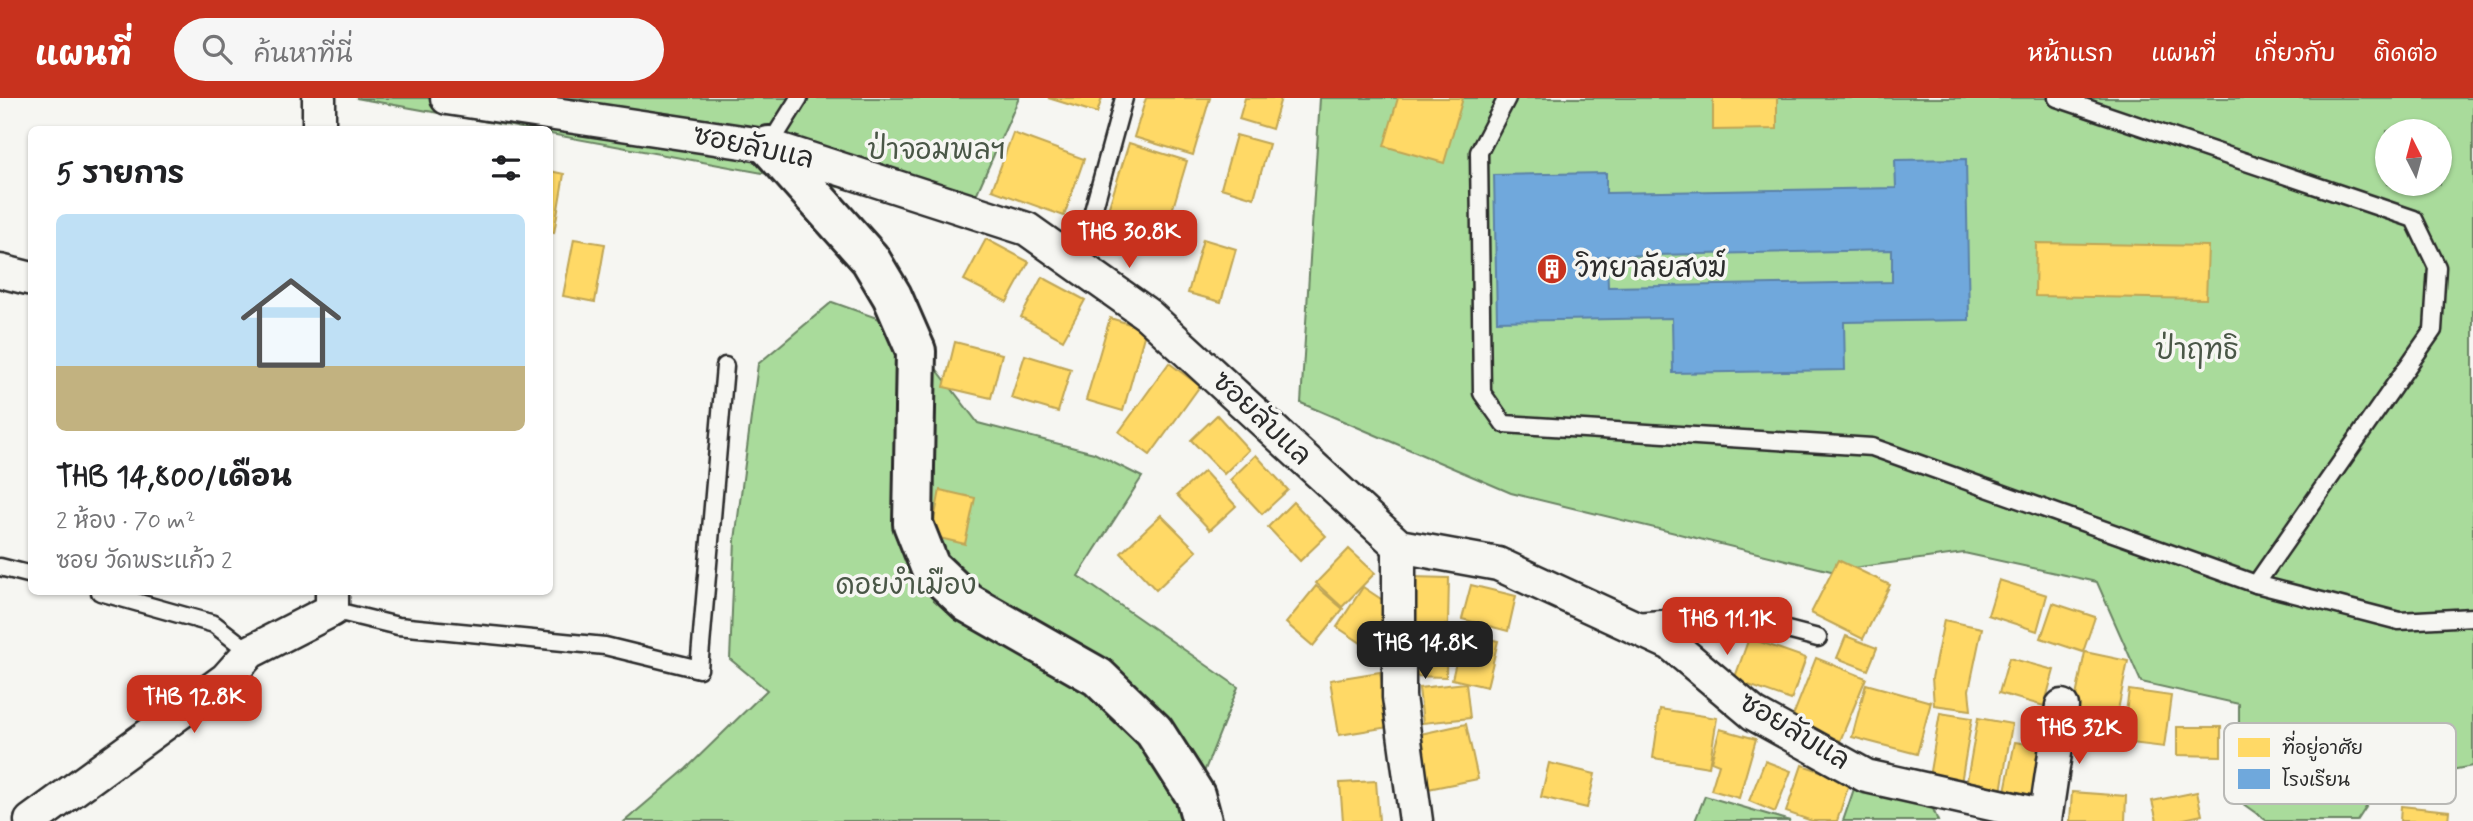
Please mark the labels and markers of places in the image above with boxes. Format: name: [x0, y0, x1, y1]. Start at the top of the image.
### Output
pin: THB 30.8K: [1049, 211, 1209, 270]
place label: วิทยาลัยสงฆ์: [1575, 248, 1727, 288]
building icon: วิทยาลัยสงฆ์: [1535, 252, 1569, 286]
pin: THB 11.1K: [1647, 598, 1807, 657]
pin: THB 14.8K: [1345, 622, 1505, 681]
pin: THB 12.8K: [114, 676, 274, 735]
pin: THB 32K: [2014, 706, 2144, 766]

